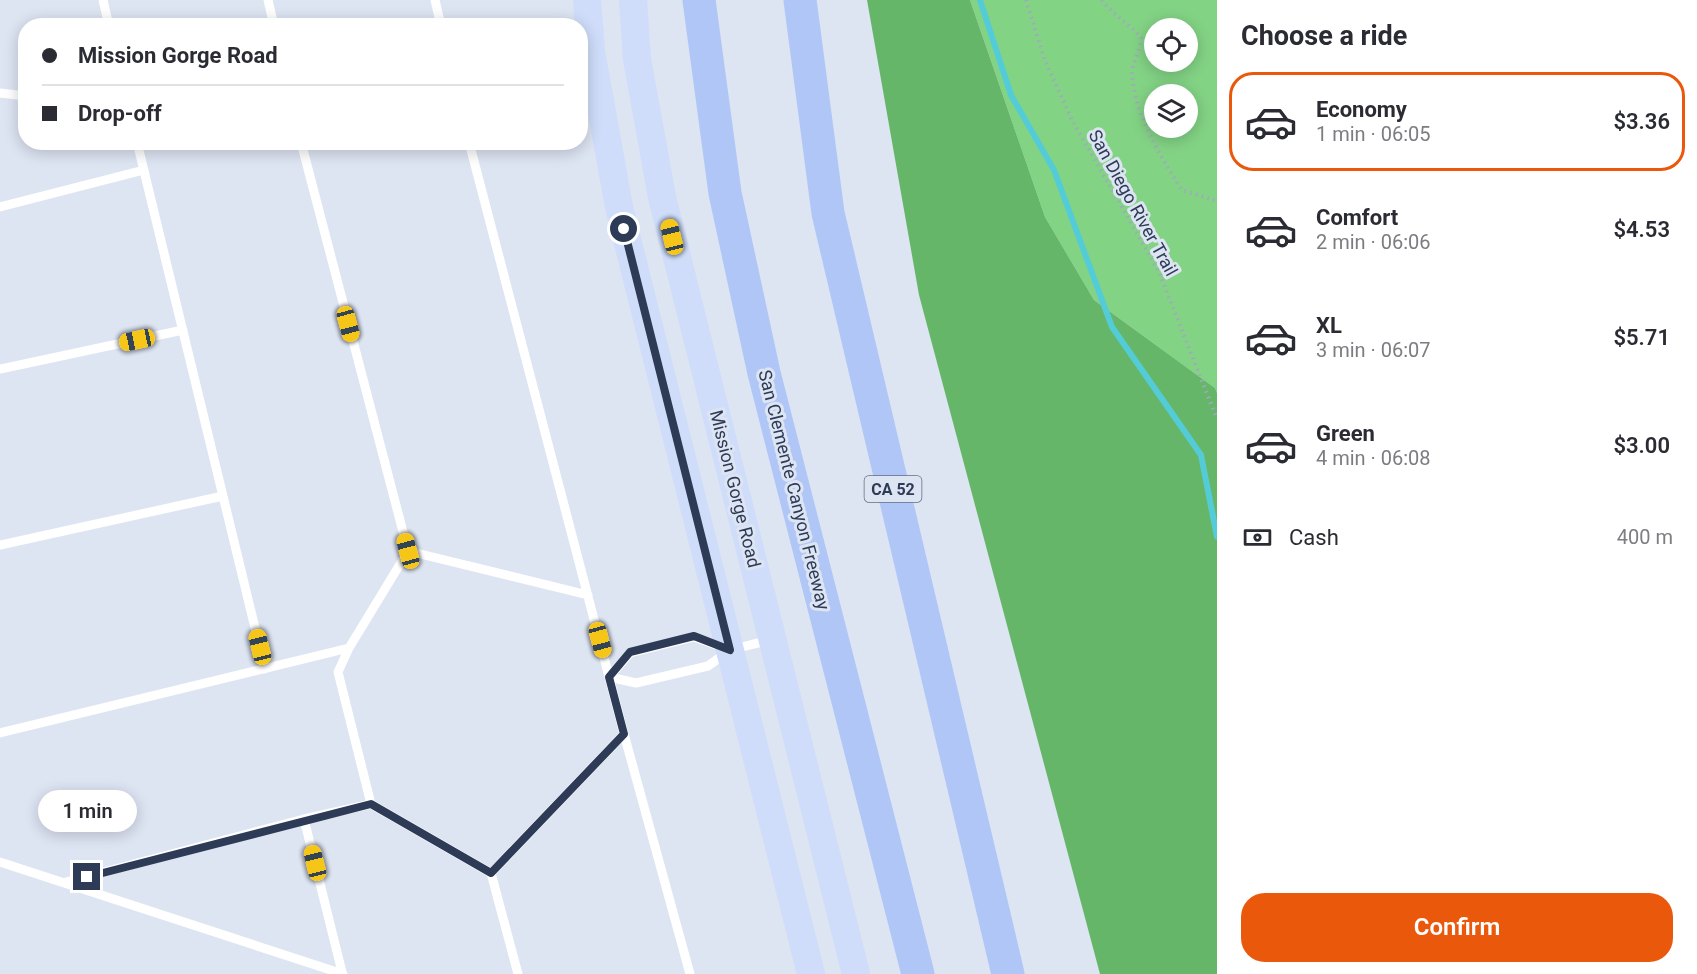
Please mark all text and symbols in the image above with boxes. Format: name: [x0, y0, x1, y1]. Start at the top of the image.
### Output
map controls: [1144, 18, 1198, 138]
button: locate: [1144, 18, 1198, 72]
text: Choose a ride: [1241, 20, 1407, 52]
text: Mission Gorge Road: [78, 43, 278, 68]
button: layers: [1144, 84, 1198, 138]
icon: car: [1244, 95, 1298, 149]
text: Economy: [1316, 97, 1407, 122]
text: Drop-off: [78, 101, 162, 126]
text: $3.36: [1613, 109, 1670, 134]
text: 1 min · 06:05: [1316, 122, 1431, 146]
street label: San Diego River Trail: [1085, 126, 1182, 279]
icon: car: [1244, 203, 1298, 257]
text: Comfort: [1316, 205, 1398, 230]
route start: [610, 215, 637, 242]
car: [659, 217, 685, 257]
text: $4.53: [1613, 217, 1670, 242]
text: 2 min · 06:06: [1316, 230, 1431, 254]
car: [335, 304, 361, 344]
icon: car: [1244, 311, 1298, 365]
text: XL: [1316, 313, 1342, 338]
text: $5.71: [1613, 325, 1670, 350]
car: [118, 327, 156, 353]
text: 3 min · 06:07: [1316, 338, 1431, 362]
street label: San Clemente Canyon Freeway: [754, 368, 835, 613]
street label: Mission Gorge Road: [706, 408, 765, 570]
icon: car: [1244, 419, 1298, 473]
text: Green: [1316, 421, 1375, 446]
text: $3.00: [1613, 433, 1670, 458]
text: 4 min · 06:08: [1316, 446, 1431, 470]
road number: CA 52: [864, 476, 922, 502]
icon: cash: [1241, 521, 1274, 554]
text: Cash: [1289, 525, 1339, 550]
text: 400 m: [1617, 525, 1673, 549]
car: [395, 531, 421, 571]
car: [587, 620, 613, 660]
car: [247, 627, 273, 667]
callout: 1 min: [38, 790, 136, 832]
text: 1 min: [62, 799, 113, 823]
car: [302, 843, 328, 883]
route end: [73, 863, 100, 890]
button: Confirm: [1241, 893, 1673, 962]

